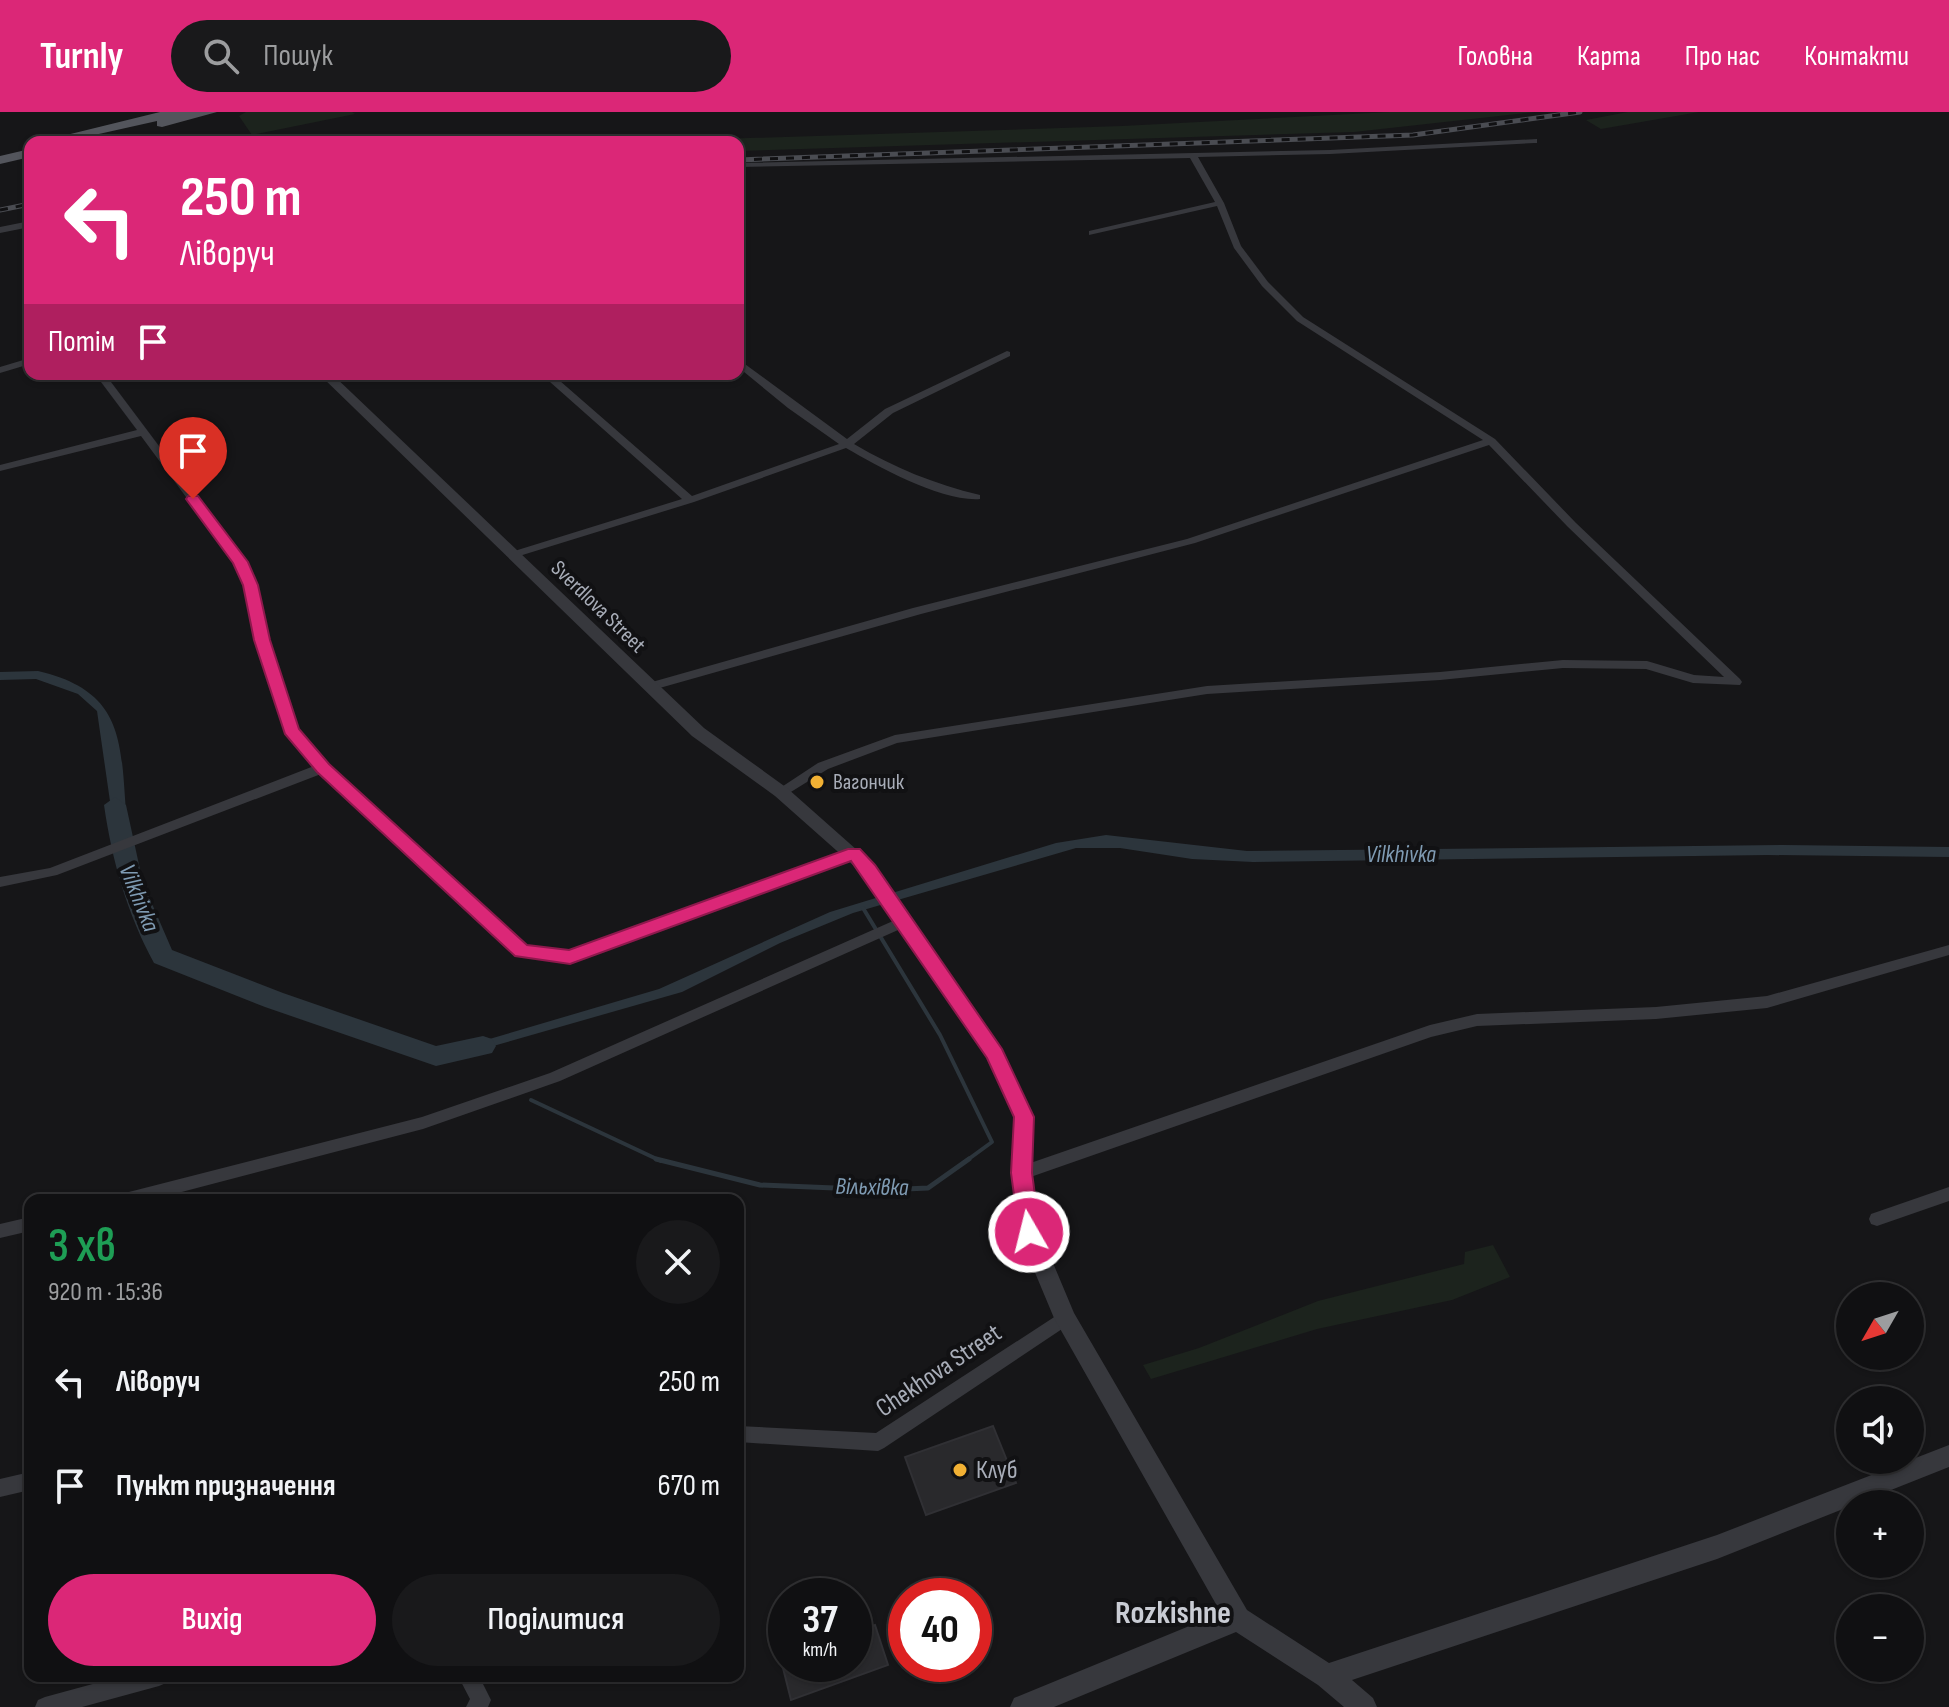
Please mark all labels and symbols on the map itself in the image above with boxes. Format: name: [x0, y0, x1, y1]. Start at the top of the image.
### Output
pin: [159, 417, 227, 499]
street label: Sverdlova Street: [545, 555, 651, 659]
place label: Вагончик: [833, 769, 905, 796]
marker: Вагончик: [808, 773, 826, 791]
water label: Vilkhivka: [1366, 840, 1436, 869]
water label: Vilkhivka: [112, 860, 166, 936]
water label: Вільхівка: [835, 1172, 909, 1202]
position arrow: [987, 1190, 1071, 1274]
north arrow: [1836, 1282, 1924, 1370]
street label: Chekhova Street: [870, 1318, 1008, 1424]
place label: Клуб: [976, 1455, 1018, 1486]
marker: Клуб: [951, 1461, 969, 1479]
speed limit sign: 40: [888, 1578, 992, 1682]
district label: Rozkishne: [1115, 1594, 1231, 1633]

